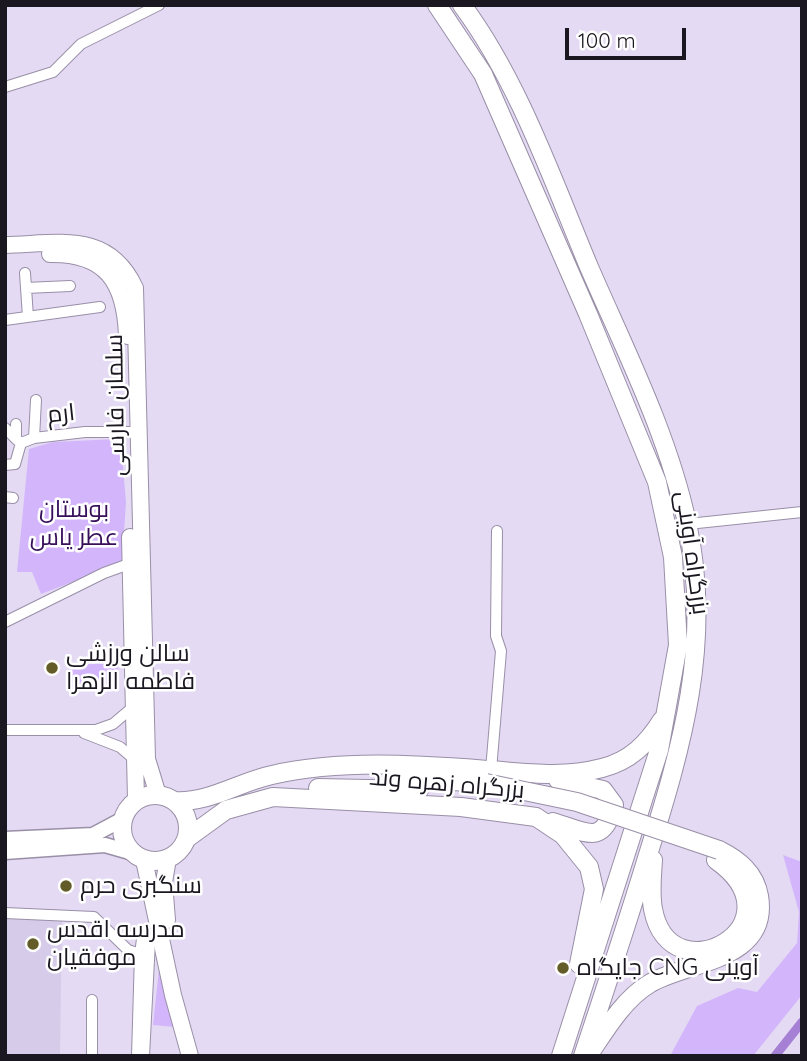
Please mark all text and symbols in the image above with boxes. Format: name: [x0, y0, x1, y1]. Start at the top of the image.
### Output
scale bar: [569, 14, 690, 58]
text: 100 m: [578, 27, 636, 53]
street label: سلمان فارسی: [100, 334, 132, 476]
street label: ارم: [46, 398, 76, 430]
street label: بزرگراه آوینی: [669, 489, 715, 617]
park label: بوستان عطر یاس: [30, 496, 118, 552]
place label: سالن ورزشی فاطمه الزهرا: [66, 640, 195, 696]
marker: سالن ورزشی فاطمه الزهرا: [44, 660, 60, 676]
street label: بزرگراه زهره وند: [368, 763, 526, 805]
place label: سنگبری حرم: [80, 872, 202, 900]
marker: سنگبری حرم: [58, 878, 74, 894]
place label: مدرسه اقدس موفقیان: [47, 916, 185, 972]
marker: مدرسه اقدس موفقیان: [25, 936, 41, 952]
place label: جایگاه CNG آوینی: [577, 954, 759, 982]
marker: جایگاه CNG آوینی: [555, 960, 571, 976]

